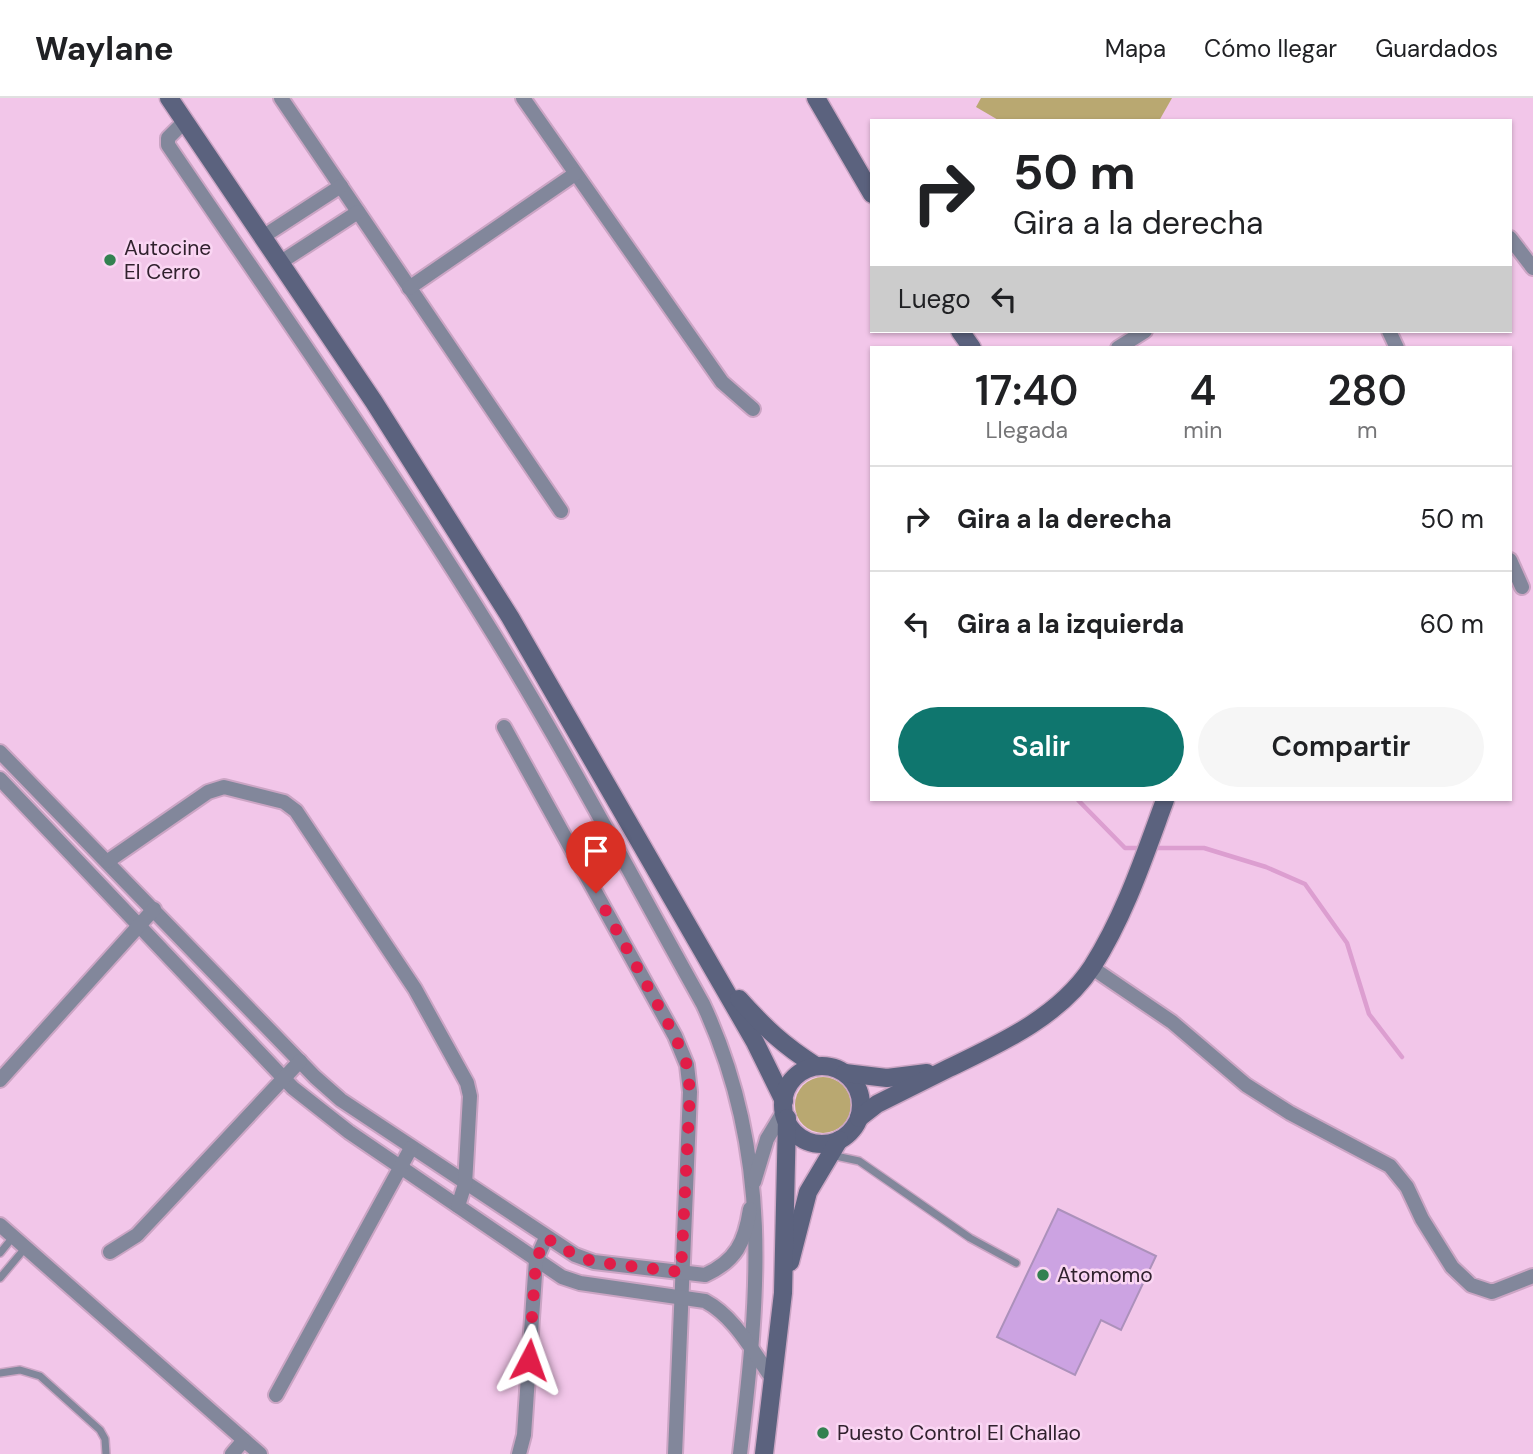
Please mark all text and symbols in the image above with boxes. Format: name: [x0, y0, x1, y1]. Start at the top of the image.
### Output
text: Waylane: [35, 27, 174, 70]
text: Mapa: [1105, 33, 1166, 64]
text: Cómo llegar: [1204, 33, 1337, 64]
text: Guardados: [1375, 33, 1498, 64]
text: 50 m: [1013, 140, 1136, 204]
icon: right: [898, 147, 989, 238]
text: Gira a la derecha: [1013, 202, 1263, 244]
place label: Autocine El Cerro: [124, 234, 211, 286]
marker: Autocine El Cerro: [102, 252, 118, 268]
icon: left: [985, 280, 1023, 318]
text: Luego: [898, 282, 971, 316]
text: 17:40: [975, 363, 1078, 418]
text: 4: [1190, 363, 1216, 418]
text: 280: [1328, 363, 1407, 418]
text: Llegada: [985, 415, 1068, 445]
text: min: [1183, 415, 1223, 445]
text: m: [1357, 415, 1377, 445]
icon: right: [898, 500, 936, 538]
text: Gira a la derecha: [957, 502, 1172, 536]
text: 50 m: [1420, 502, 1484, 536]
icon: left: [898, 605, 936, 643]
text: Gira a la izquierda: [957, 607, 1184, 641]
text: 60 m: [1420, 607, 1484, 641]
button: Salir: [898, 707, 1184, 787]
button: Compartir: [1198, 707, 1484, 787]
pin: [566, 821, 626, 893]
icon: arrive: [577, 832, 615, 870]
place label: Atomomo: [1057, 1261, 1153, 1289]
marker: Atomomo: [1035, 1267, 1051, 1283]
position arrow: [492, 1323, 566, 1397]
place label: Puesto Control El Challao: [837, 1419, 1081, 1447]
marker: Puesto Control El Challao: [815, 1425, 831, 1441]

